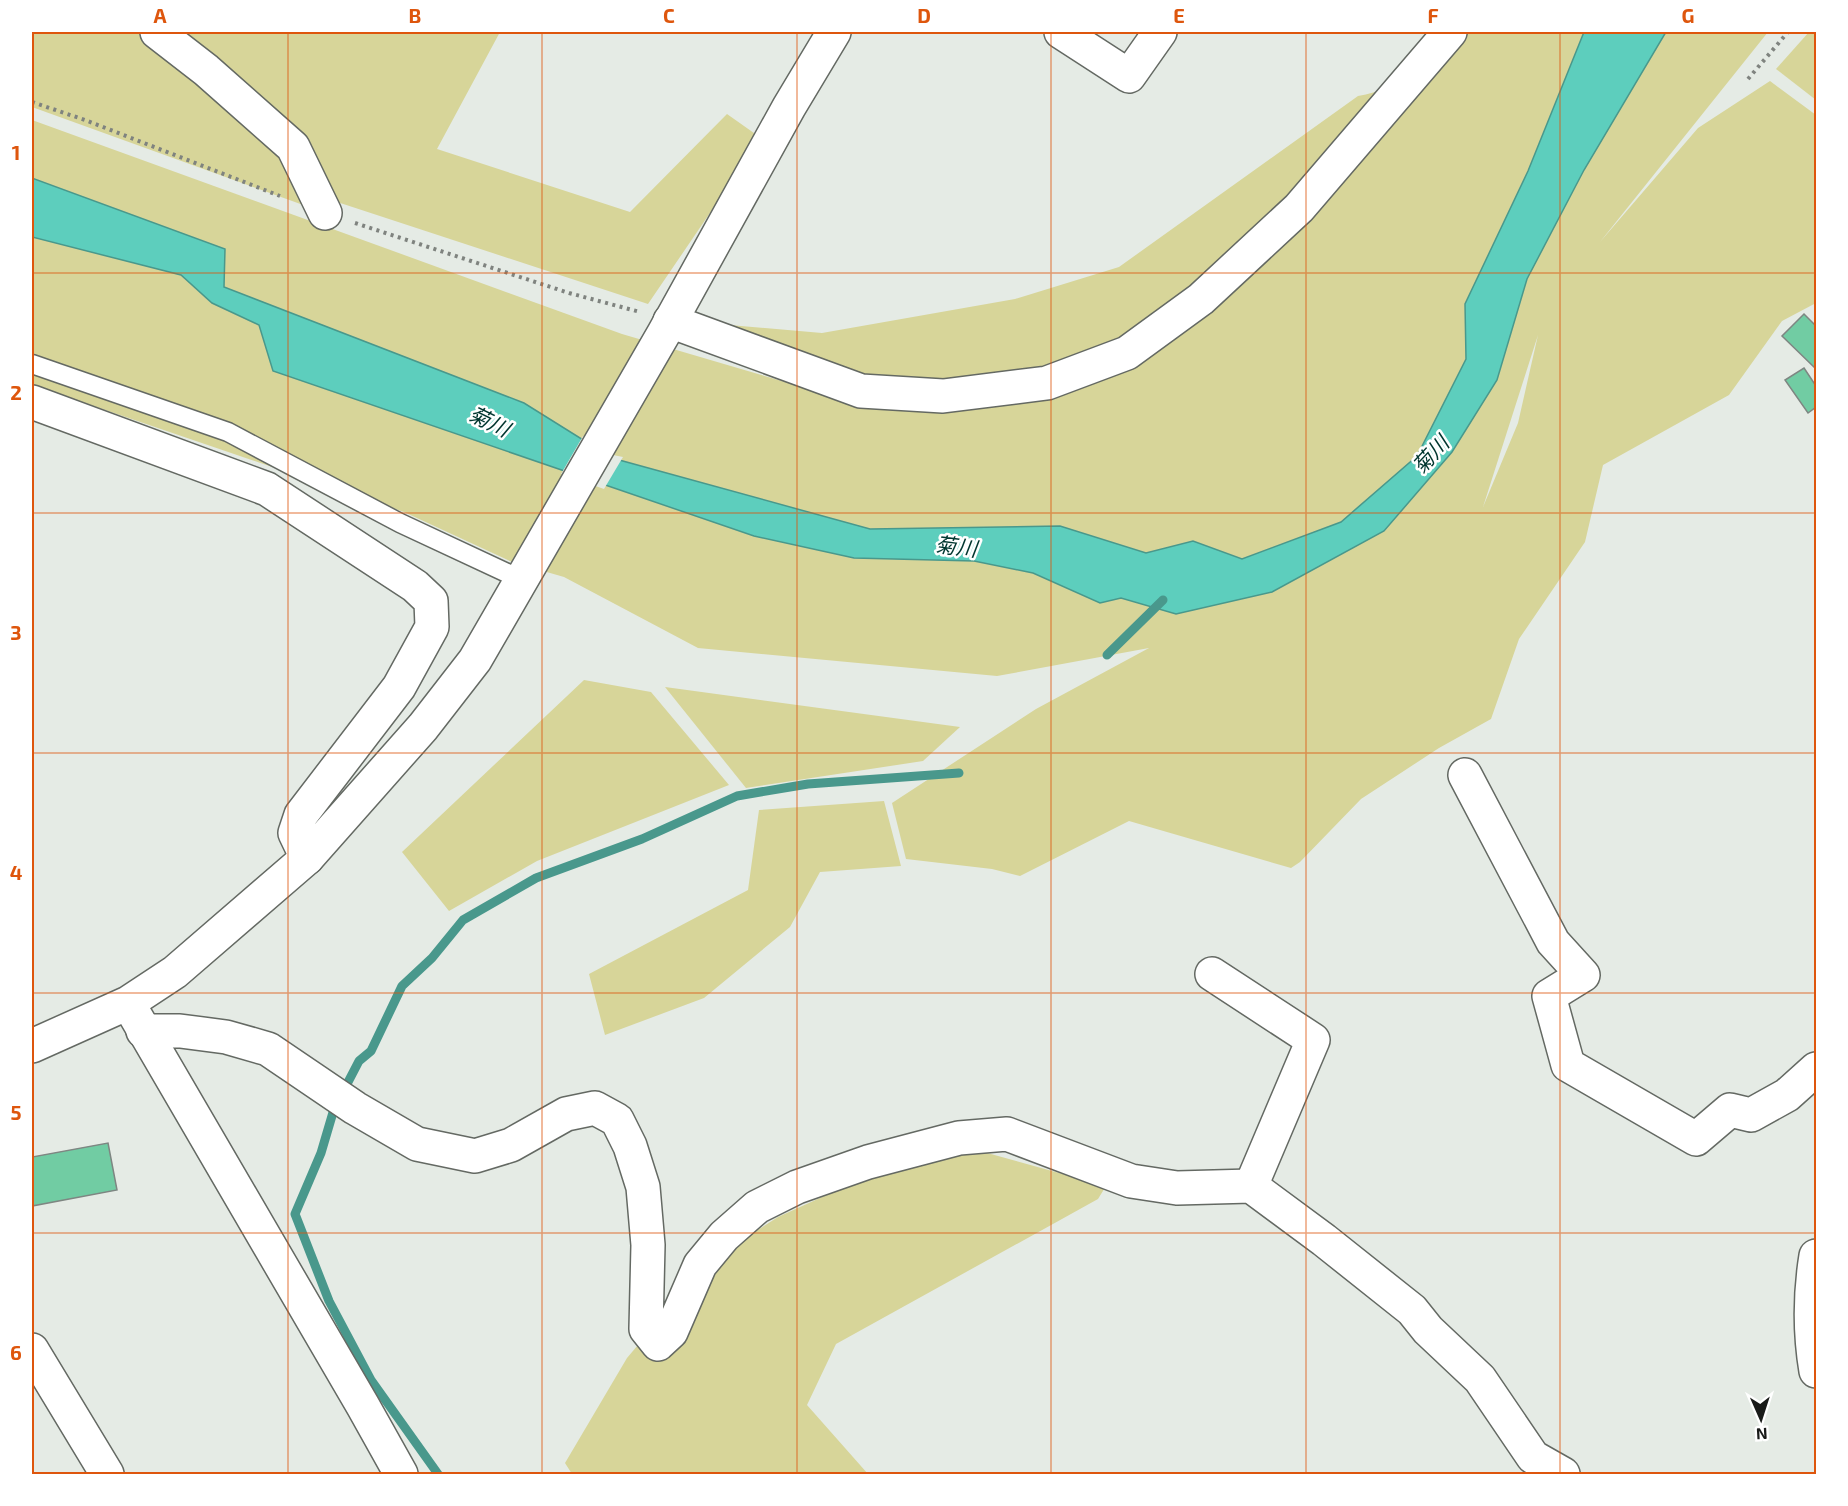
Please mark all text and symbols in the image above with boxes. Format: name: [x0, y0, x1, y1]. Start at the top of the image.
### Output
text: A: [153, 3, 167, 27]
text: B: [409, 3, 421, 27]
text: C: [663, 3, 675, 27]
text: D: [917, 3, 931, 27]
text: E: [1173, 3, 1185, 27]
text: F: [1427, 3, 1439, 27]
text: G: [1682, 3, 1694, 27]
text: 1: [12, 140, 20, 164]
text: 2: [10, 380, 22, 404]
water label: 菊川: [465, 400, 516, 442]
water label: 菊川: [1406, 429, 1455, 478]
water label: 菊川: [934, 531, 981, 561]
text: 3: [10, 620, 22, 644]
text: 4: [10, 860, 23, 884]
text: 5: [10, 1100, 22, 1124]
text: 6: [10, 1340, 22, 1364]
north arrow: [1731, 1389, 1791, 1449]
text: N: [1756, 1425, 1768, 1444]

